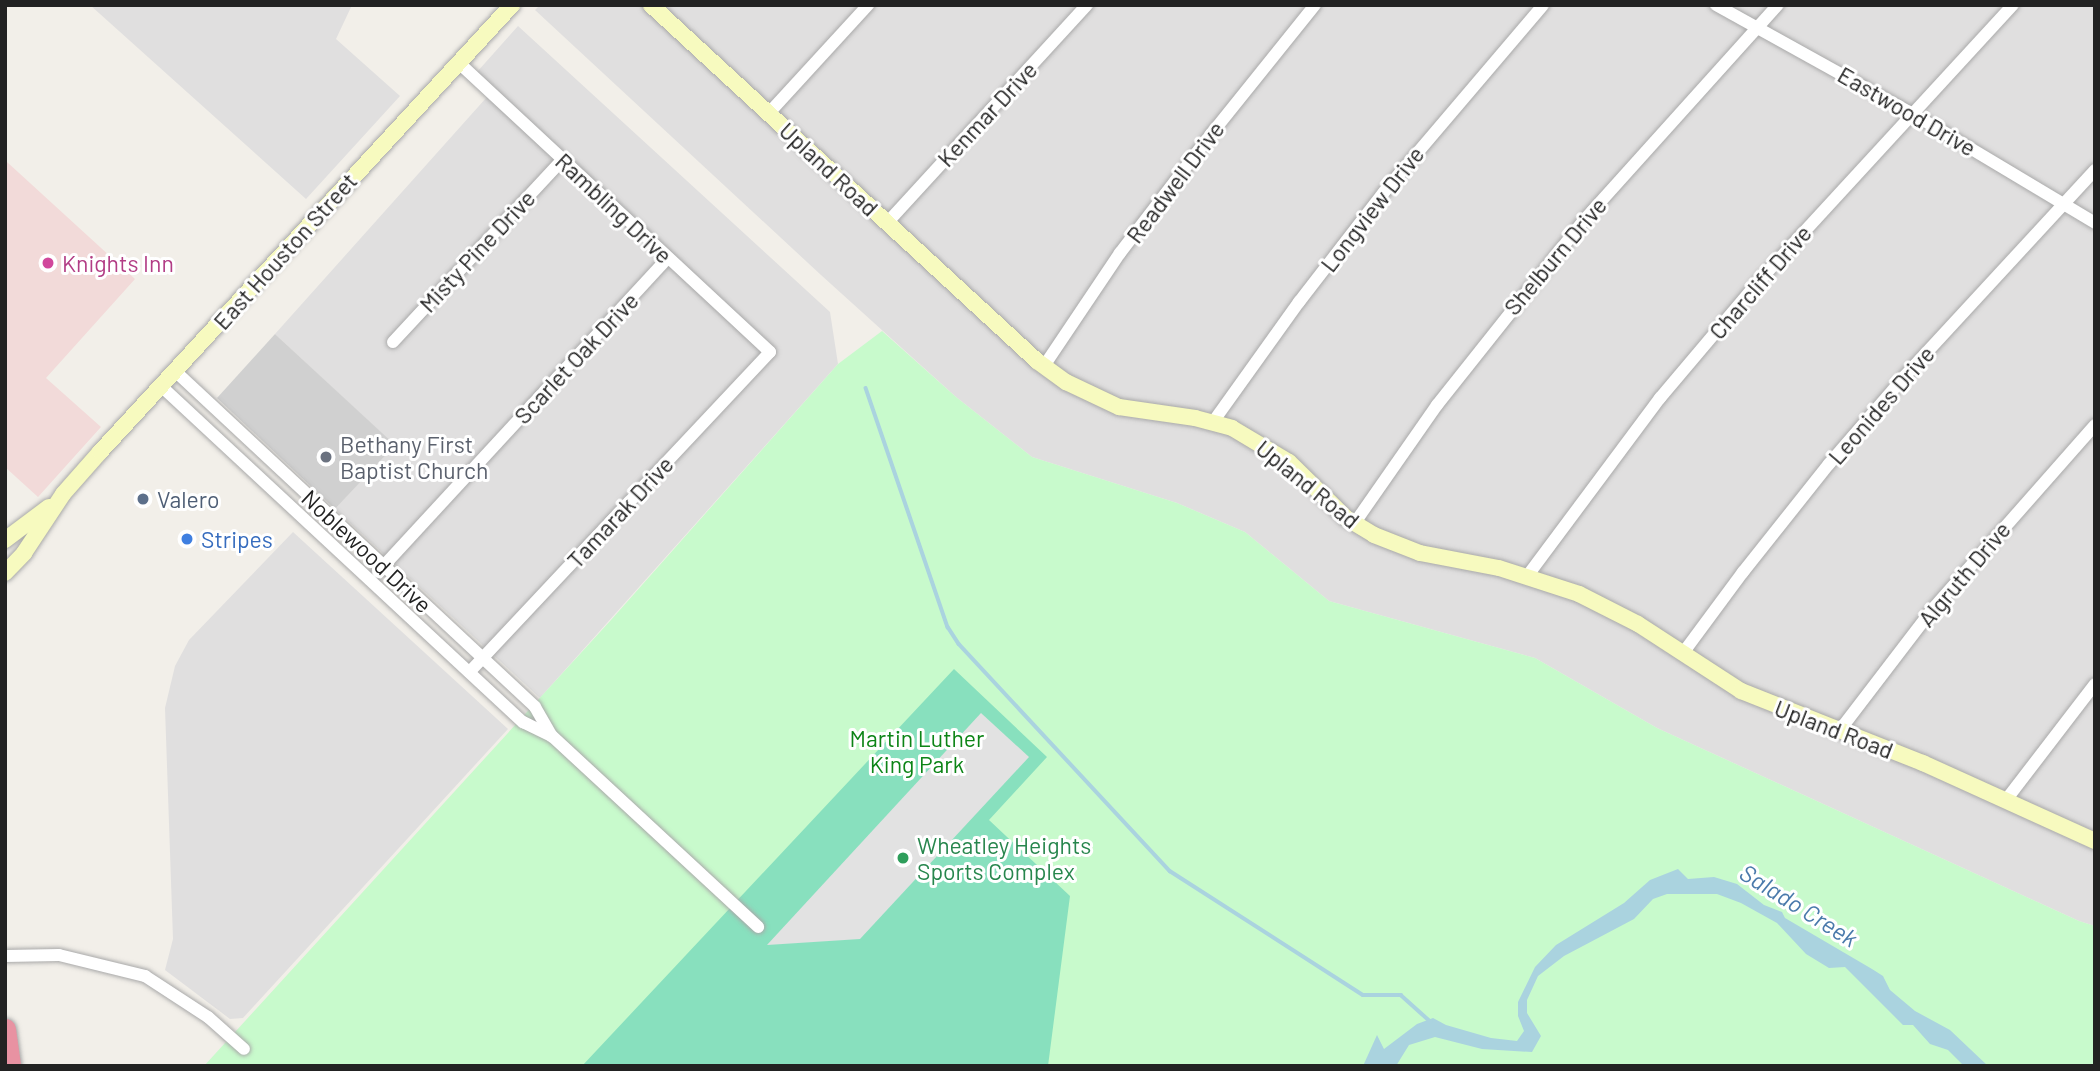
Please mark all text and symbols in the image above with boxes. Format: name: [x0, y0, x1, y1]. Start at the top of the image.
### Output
street label: Kenmar Drive: [931, 56, 1043, 172]
street label: Eastwood Drive: [1833, 60, 1981, 162]
street label: Upland Road: [774, 116, 884, 222]
street label: Readwell Drive: [1120, 116, 1230, 248]
street label: Longview Drive: [1314, 141, 1430, 277]
street label: Rambling Drive: [550, 147, 678, 269]
street label: East Houston Street: [208, 167, 362, 335]
street label: Misty Pine Drive: [413, 184, 541, 318]
street label: Shelburn Drive: [1498, 192, 1612, 320]
street label: Charcliff Drive: [1703, 219, 1817, 345]
place label: Knights Inn: [62, 249, 174, 277]
marker: Knights Inn: [40, 255, 56, 271]
street label: Scarlet Oak Drive: [508, 287, 644, 429]
street label: Leonides Drive: [1822, 340, 1940, 470]
place label: Bethany First Baptist Church: [340, 430, 488, 484]
street label: Upland Road: [1251, 434, 1365, 534]
marker: Bethany First Baptist Church: [318, 449, 334, 465]
street label: Tamarak Drive: [561, 450, 679, 574]
street label: Noblewood Drive: [296, 484, 438, 618]
place label: Valero: [157, 485, 220, 513]
marker: Valero: [135, 491, 151, 507]
street label: Algruth Drive: [1912, 516, 2016, 632]
place label: Stripes: [201, 525, 273, 553]
marker: Stripes: [179, 531, 195, 547]
street label: Upland Road: [1771, 694, 1897, 764]
park label: Martin Luther King Park: [850, 724, 984, 778]
place label: Wheatley Heights Sports Complex: [917, 831, 1091, 885]
marker: Wheatley Heights Sports Complex: [895, 850, 911, 866]
water label: Salado Creek: [1735, 857, 1863, 953]

